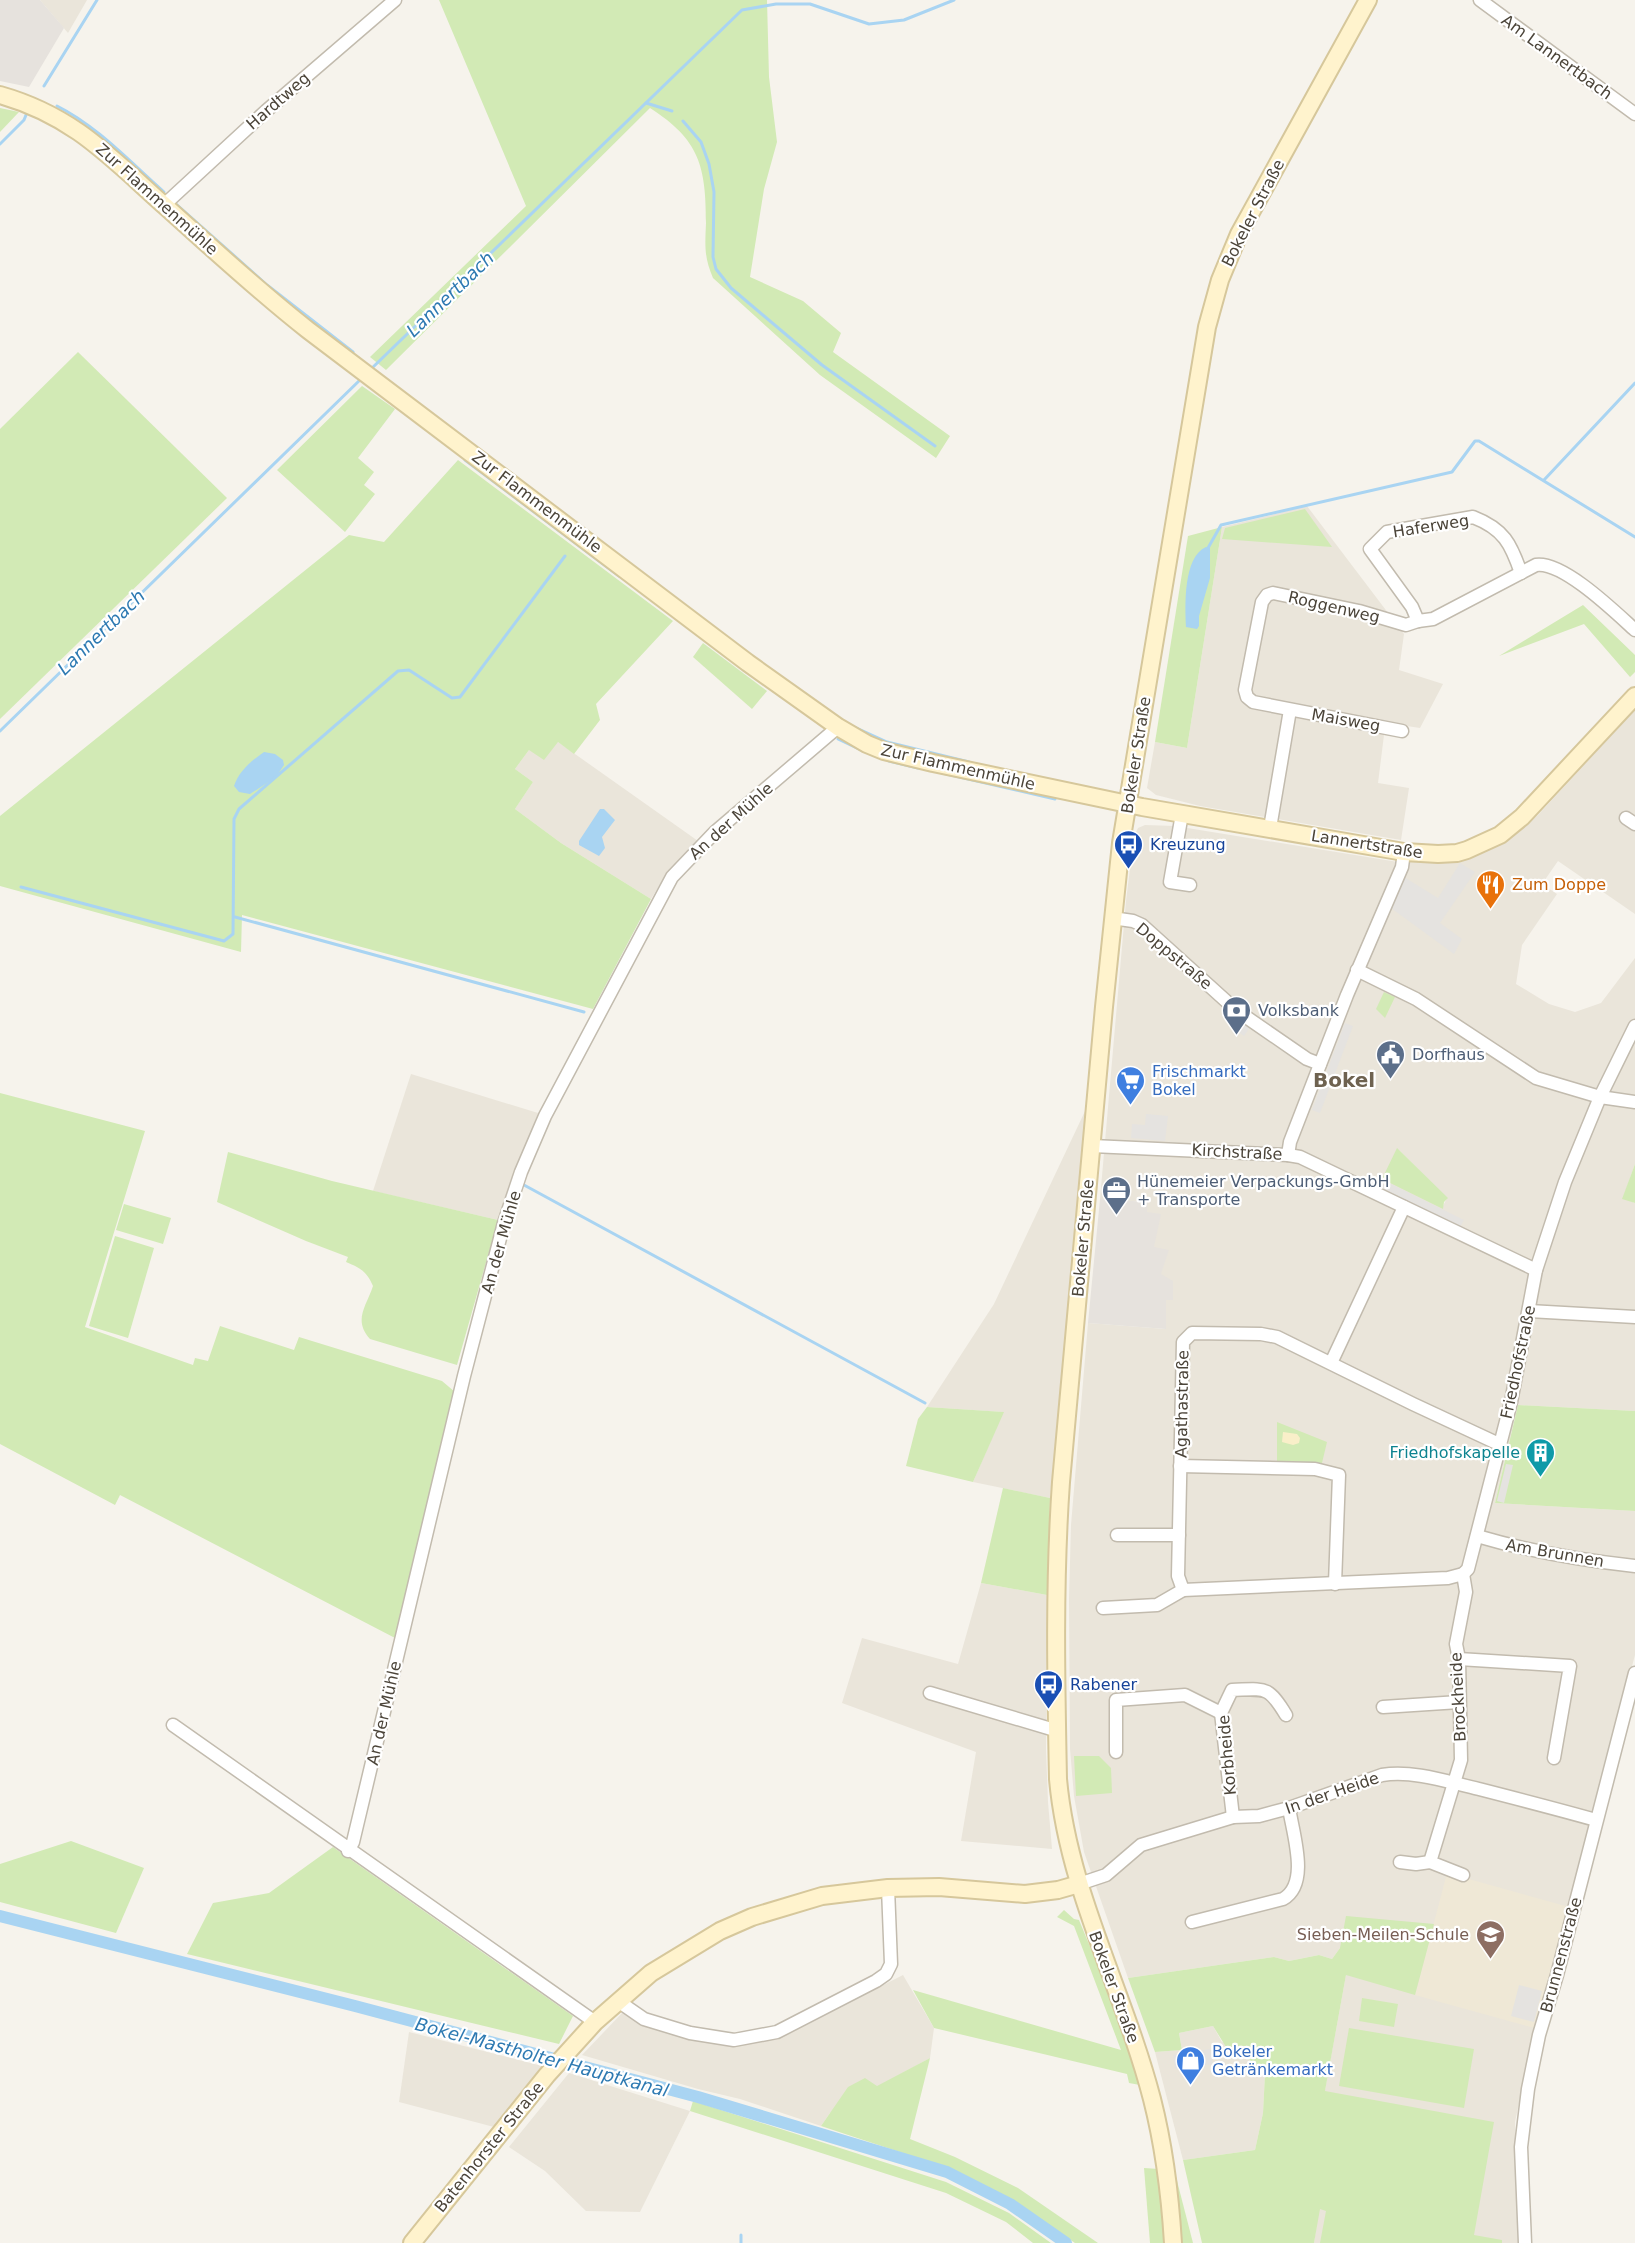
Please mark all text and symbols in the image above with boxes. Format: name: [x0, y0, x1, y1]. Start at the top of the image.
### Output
street label: Am Lannertbach: [1498, 10, 1616, 104]
street label: Hardtweg: [242, 68, 314, 134]
street label: Zur Flammenmühle: [92, 139, 222, 259]
street label: Bokeler Straße: [1218, 156, 1288, 270]
water label: Lannertbach: [402, 247, 498, 341]
street label: Zur Flammenmühle: [468, 447, 606, 557]
street label: Haferweg: [1391, 511, 1471, 541]
water label: Lannertbach: [53, 585, 149, 679]
street label: Roggenweg: [1286, 587, 1382, 627]
street label: Bokeler Straße: [1117, 695, 1155, 815]
street label: Maisweg: [1310, 705, 1382, 735]
street label: Zur Flammenmühle: [879, 740, 1037, 794]
street label: An der Mühle: [685, 778, 777, 864]
street label: Lannertstraße: [1310, 826, 1424, 862]
bus stop icon: Kreuzung: [1113, 828, 1145, 870]
place label: Kreuzung: [1150, 835, 1226, 854]
restaurant icon: Zum Doppe: [1475, 868, 1507, 910]
place label: Zum Doppe: [1512, 875, 1606, 894]
street label: Doppstraße: [1132, 919, 1216, 993]
bank icon: Volksbank: [1221, 994, 1253, 1036]
place label: Volksbank: [1258, 1001, 1340, 1020]
public building icon: Dorfhaus: [1375, 1038, 1407, 1080]
place label: Dorfhaus: [1412, 1045, 1485, 1064]
place label: Frischmarkt Bokel: [1152, 1062, 1246, 1099]
supermarket icon: Frischmarkt Bokel: [1115, 1064, 1147, 1106]
district label: Bokel: [1313, 1068, 1375, 1092]
street label: Kirchstraße: [1191, 1140, 1283, 1164]
place label: Hünemeier Verpackungs-GmbH + Transporte: [1137, 1172, 1390, 1209]
office icon: Hünemeier Verpackungs-GmbH + Transporte: [1100, 1174, 1132, 1216]
street label: Bokeler Straße: [1068, 1178, 1098, 1298]
street label: An der Mühle: [477, 1188, 525, 1296]
street label: Friedhofstraße: [1497, 1304, 1539, 1420]
street label: Agathastraße: [1172, 1350, 1192, 1458]
building icon: Friedhofskapelle: [1525, 1436, 1557, 1478]
place label: Friedhofskapelle: [1390, 1443, 1520, 1462]
street label: Am Brunnen: [1504, 1535, 1606, 1571]
street label: Brockheide: [1446, 1652, 1470, 1742]
street label: An der Mühle: [363, 1659, 405, 1767]
bus stop icon: Rabener: [1033, 1668, 1065, 1710]
place label: Rabener: [1070, 1675, 1138, 1694]
street label: Korbheide: [1214, 1714, 1240, 1796]
street label: In der Heide: [1283, 1768, 1381, 1818]
street label: Brunnenstraße: [1536, 1895, 1586, 2015]
school or university icon: Sieben-Meilen-Schule: [1474, 1918, 1506, 1960]
place label: Sieben-Meilen-Schule: [1297, 1925, 1469, 1944]
street label: Bokeler Straße: [1085, 1928, 1143, 2046]
water label: Bokel-Mastholter Hauptkanal: [413, 2013, 671, 2101]
place label: Bokeler Getränkemarkt: [1212, 2042, 1333, 2079]
shop icon: Bokeler Getränkemarkt: [1175, 2044, 1207, 2086]
street label: Batenhorster Straße: [431, 2078, 547, 2216]

